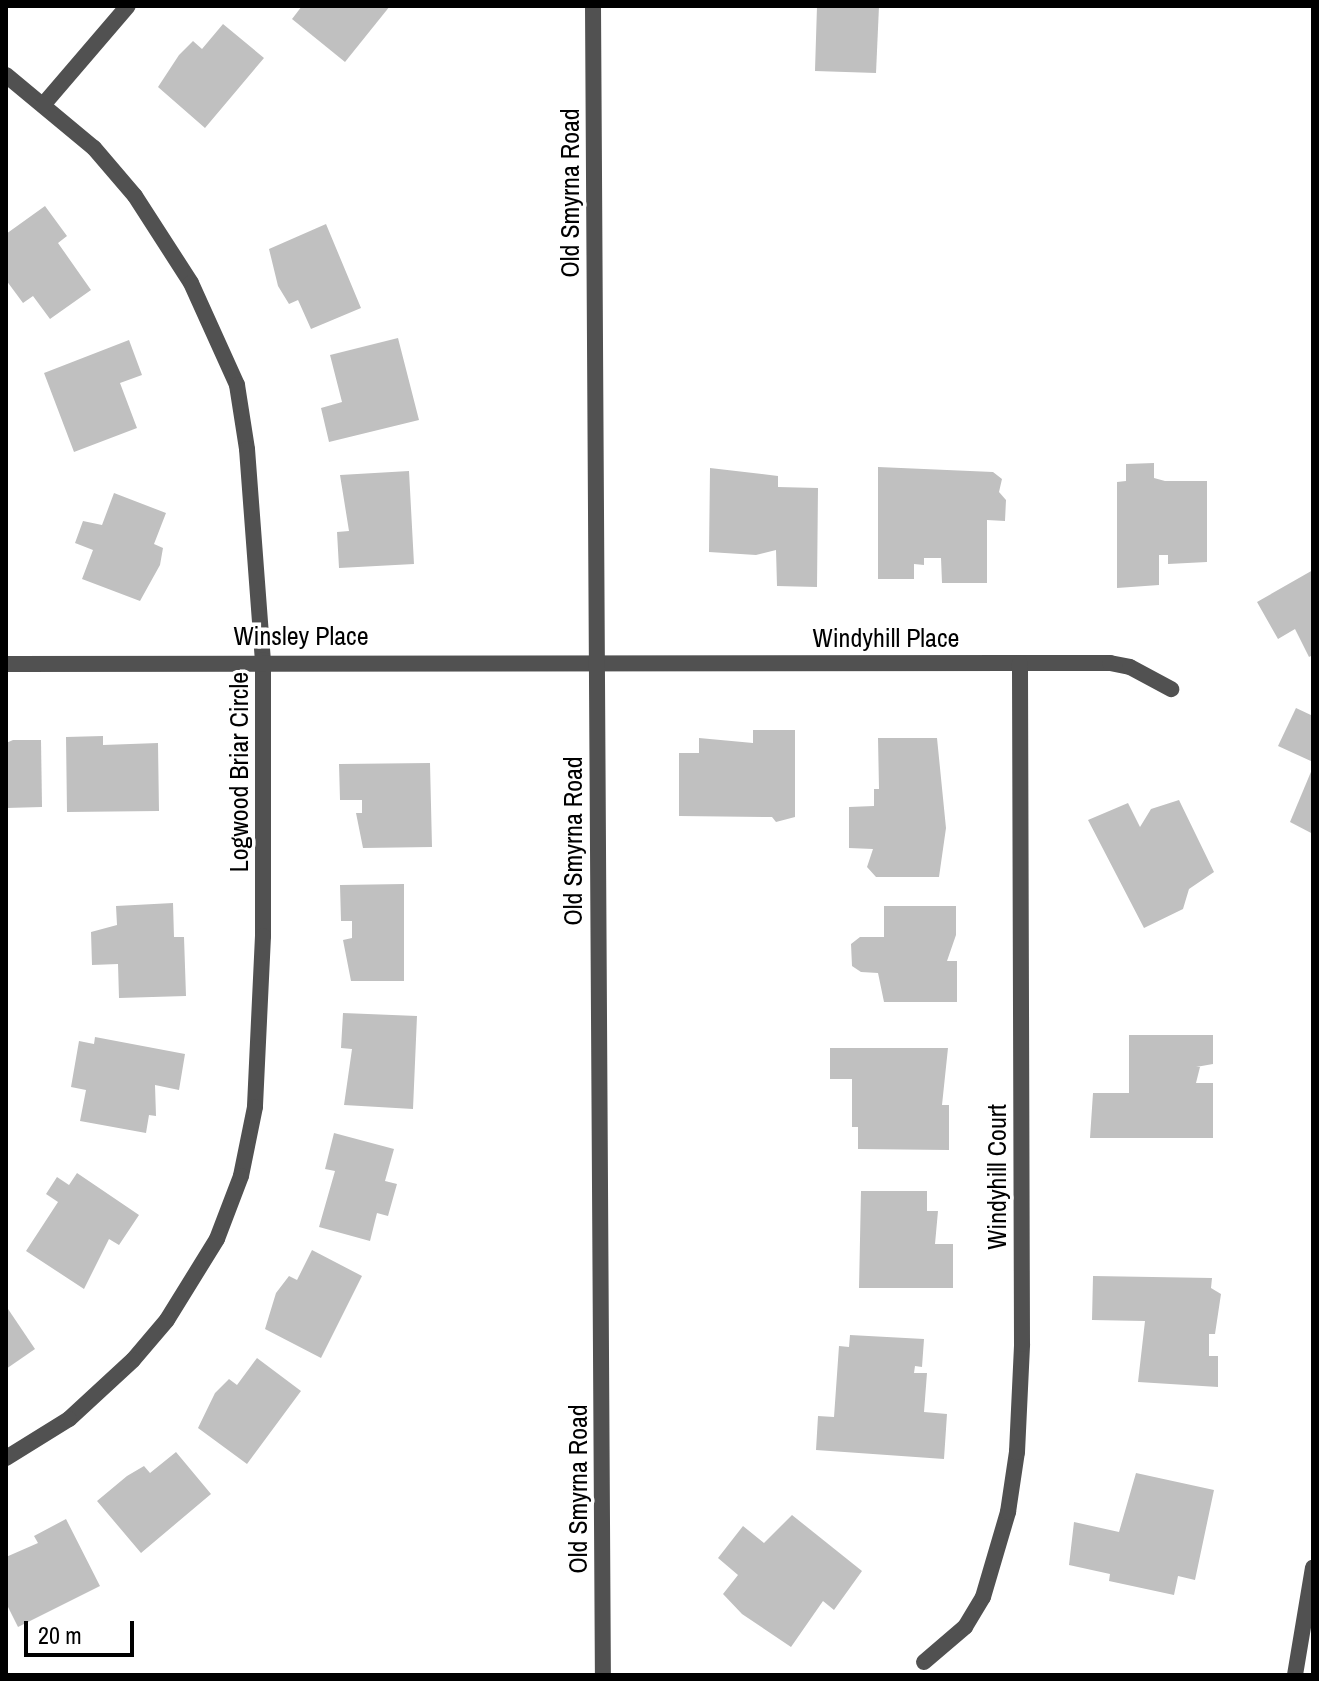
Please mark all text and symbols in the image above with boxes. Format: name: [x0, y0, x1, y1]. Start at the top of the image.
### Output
street label: Old Smyrna Road: [554, 108, 586, 278]
street label: Winsley Place: [233, 620, 369, 652]
street label: Windyhill Place: [813, 622, 959, 654]
street label: Logwood Briar Circle: [223, 672, 255, 872]
street label: Old Smyrna Road: [557, 756, 589, 926]
street label: Windyhill Court: [981, 1104, 1013, 1250]
street label: Old Smyrna Road: [562, 1404, 594, 1574]
scale bar: [28, 1605, 138, 1655]
text: 20 m: [38, 1619, 82, 1651]

